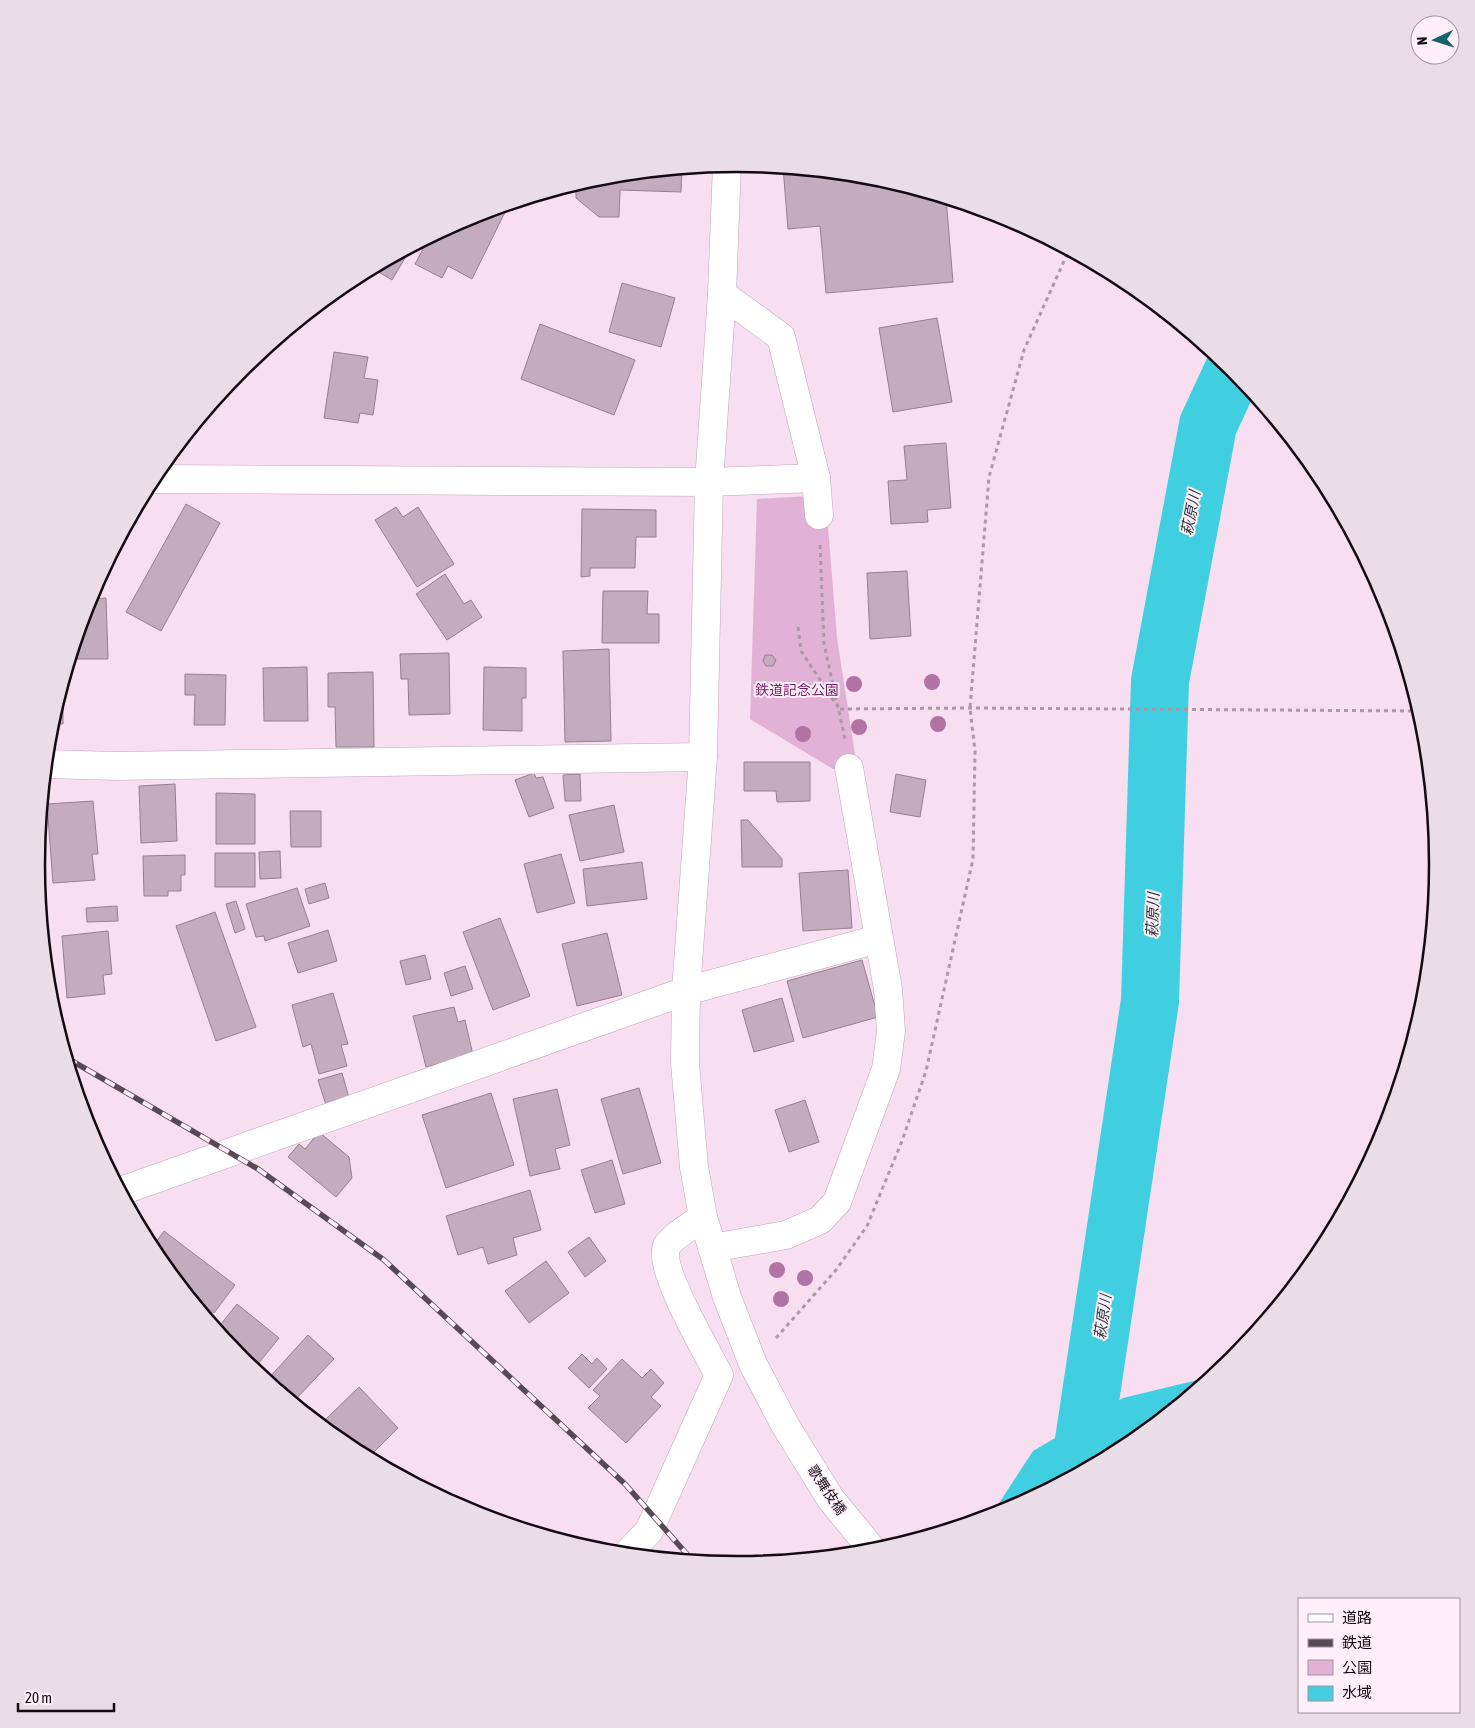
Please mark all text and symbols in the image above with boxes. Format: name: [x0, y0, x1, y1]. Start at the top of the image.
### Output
north arrow: [1410, 15, 1460, 65]
text: N: [1414, 36, 1430, 46]
water label: 萩原川: [1178, 487, 1204, 537]
park label: 鉄道記念公園: [755, 682, 839, 698]
water label: 萩原川: [1143, 890, 1162, 938]
water label: 萩原川: [1091, 1291, 1114, 1340]
street label: 歌舞伎橋: [805, 1462, 849, 1518]
legend: [1298, 1598, 1460, 1713]
text: 道路: [1342, 1609, 1372, 1626]
text: 鉄道: [1342, 1634, 1372, 1651]
text: 公園: [1342, 1659, 1372, 1676]
scale bar: [18, 1680, 114, 1712]
text: 水域: [1342, 1684, 1372, 1701]
text: 20 m: [25, 1689, 52, 1706]

